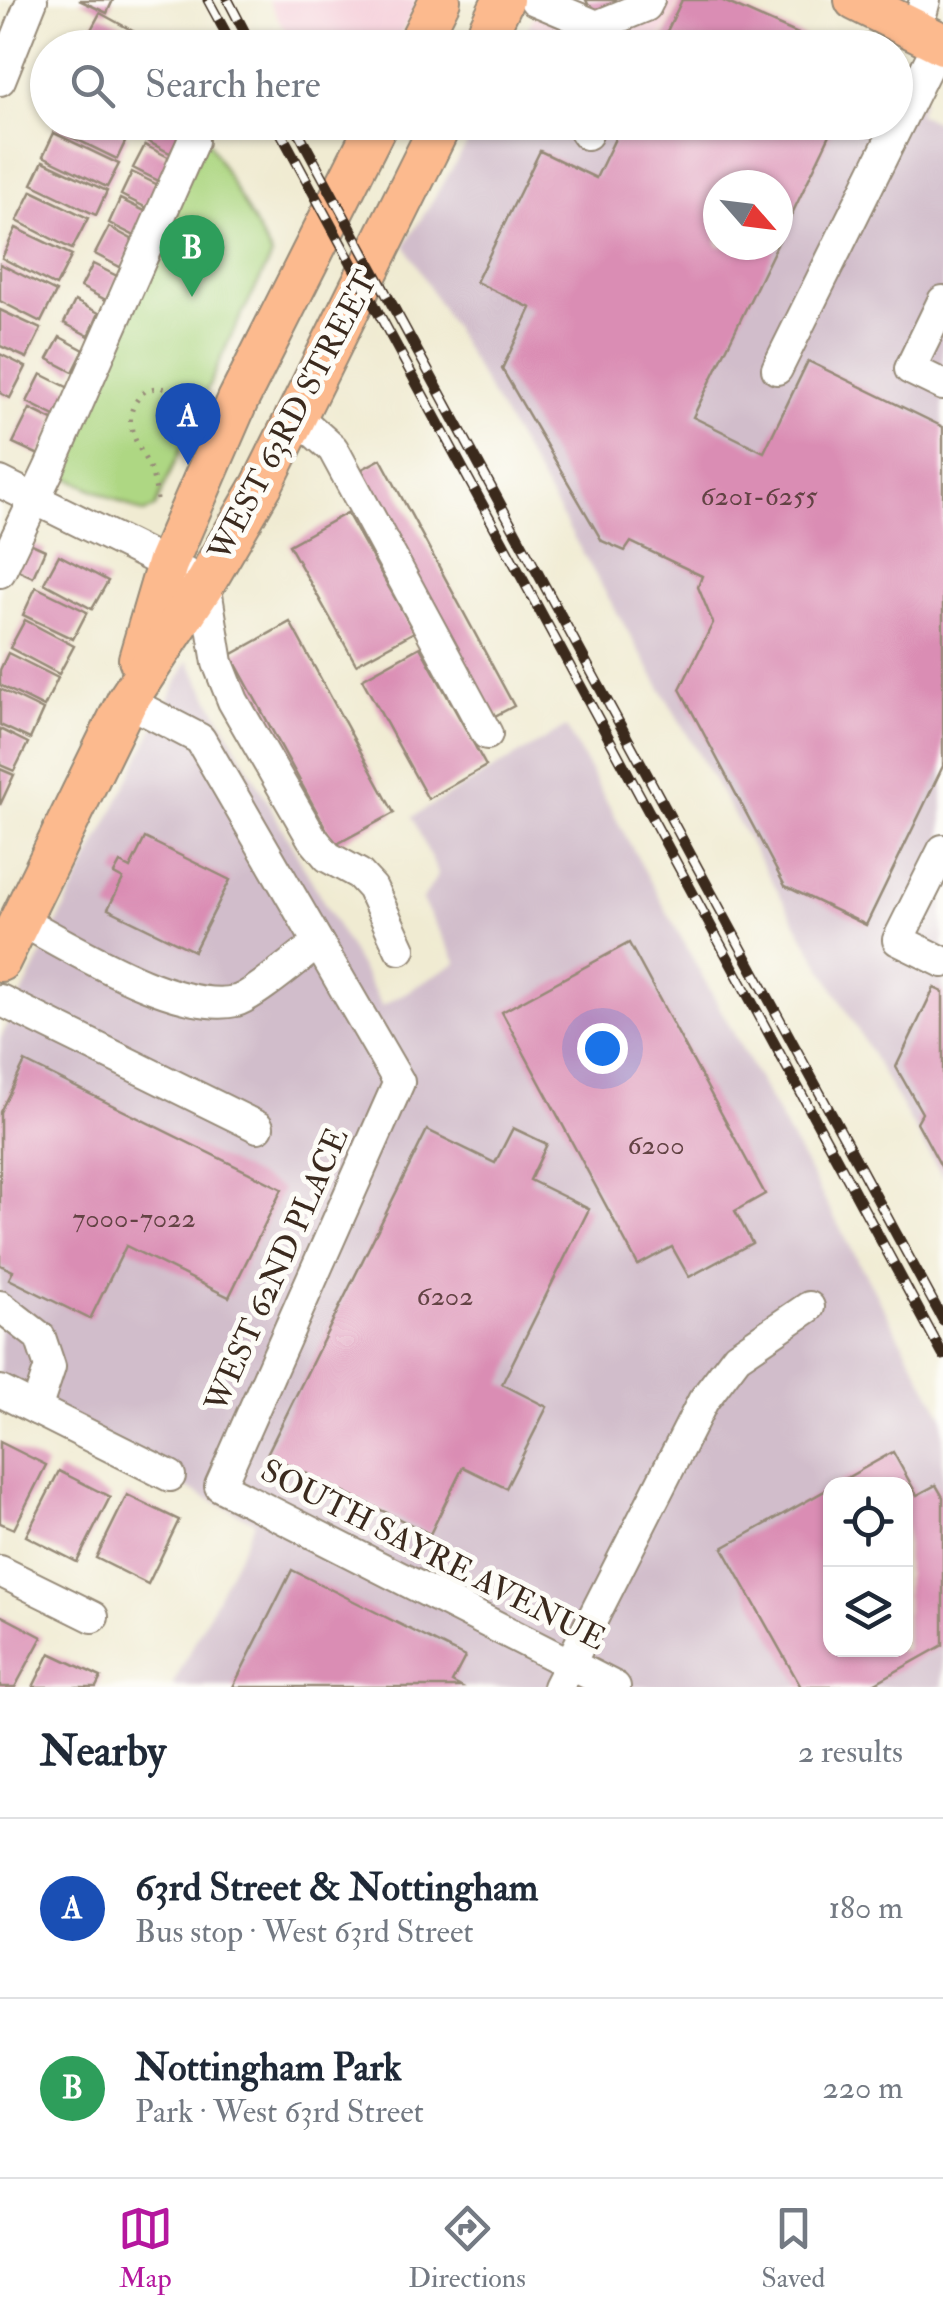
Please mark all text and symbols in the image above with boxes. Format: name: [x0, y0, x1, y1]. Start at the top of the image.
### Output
search box: [30, 30, 913, 140]
icon: search: [65, 58, 120, 113]
text: Search here: [145, 61, 321, 109]
north arrow: [703, 170, 793, 260]
pin: B: [160, 214, 224, 297]
street label: WEST 63RD STREET: [199, 264, 386, 569]
pin: A: [156, 382, 220, 465]
house number: 6201-6255: [700, 479, 818, 514]
your location: [577, 1023, 628, 1074]
street label: WEST 62ND PLACE: [196, 1122, 358, 1419]
house number: 6200: [627, 1128, 685, 1163]
house number: 7000-7022: [72, 1201, 196, 1236]
house number: 6202: [417, 1279, 473, 1314]
street label: SOUTH SAYRE AVENUE: [254, 1451, 612, 1659]
map controls: [823, 1477, 913, 1657]
button: locate: [823, 1477, 913, 1567]
button: layers: [823, 1567, 913, 1657]
text: Nearby: [40, 1726, 166, 1778]
text: 2 results: [798, 1732, 903, 1772]
text: 63rd Street & Nottingham: [135, 1864, 538, 1912]
text: A: [62, 1888, 83, 1928]
text: 180 m: [829, 1888, 903, 1928]
text: Bus stop · West 63rd Street: [135, 1912, 474, 1952]
text: Nottingham Park: [135, 2044, 402, 2092]
text: B: [62, 2068, 83, 2108]
text: 220 m: [823, 2068, 903, 2108]
text: Park · West 63rd Street: [135, 2092, 424, 2132]
tab: Map: [118, 2201, 173, 2296]
tab: Directions: [408, 2201, 526, 2296]
tab: Saved: [761, 2201, 825, 2296]

